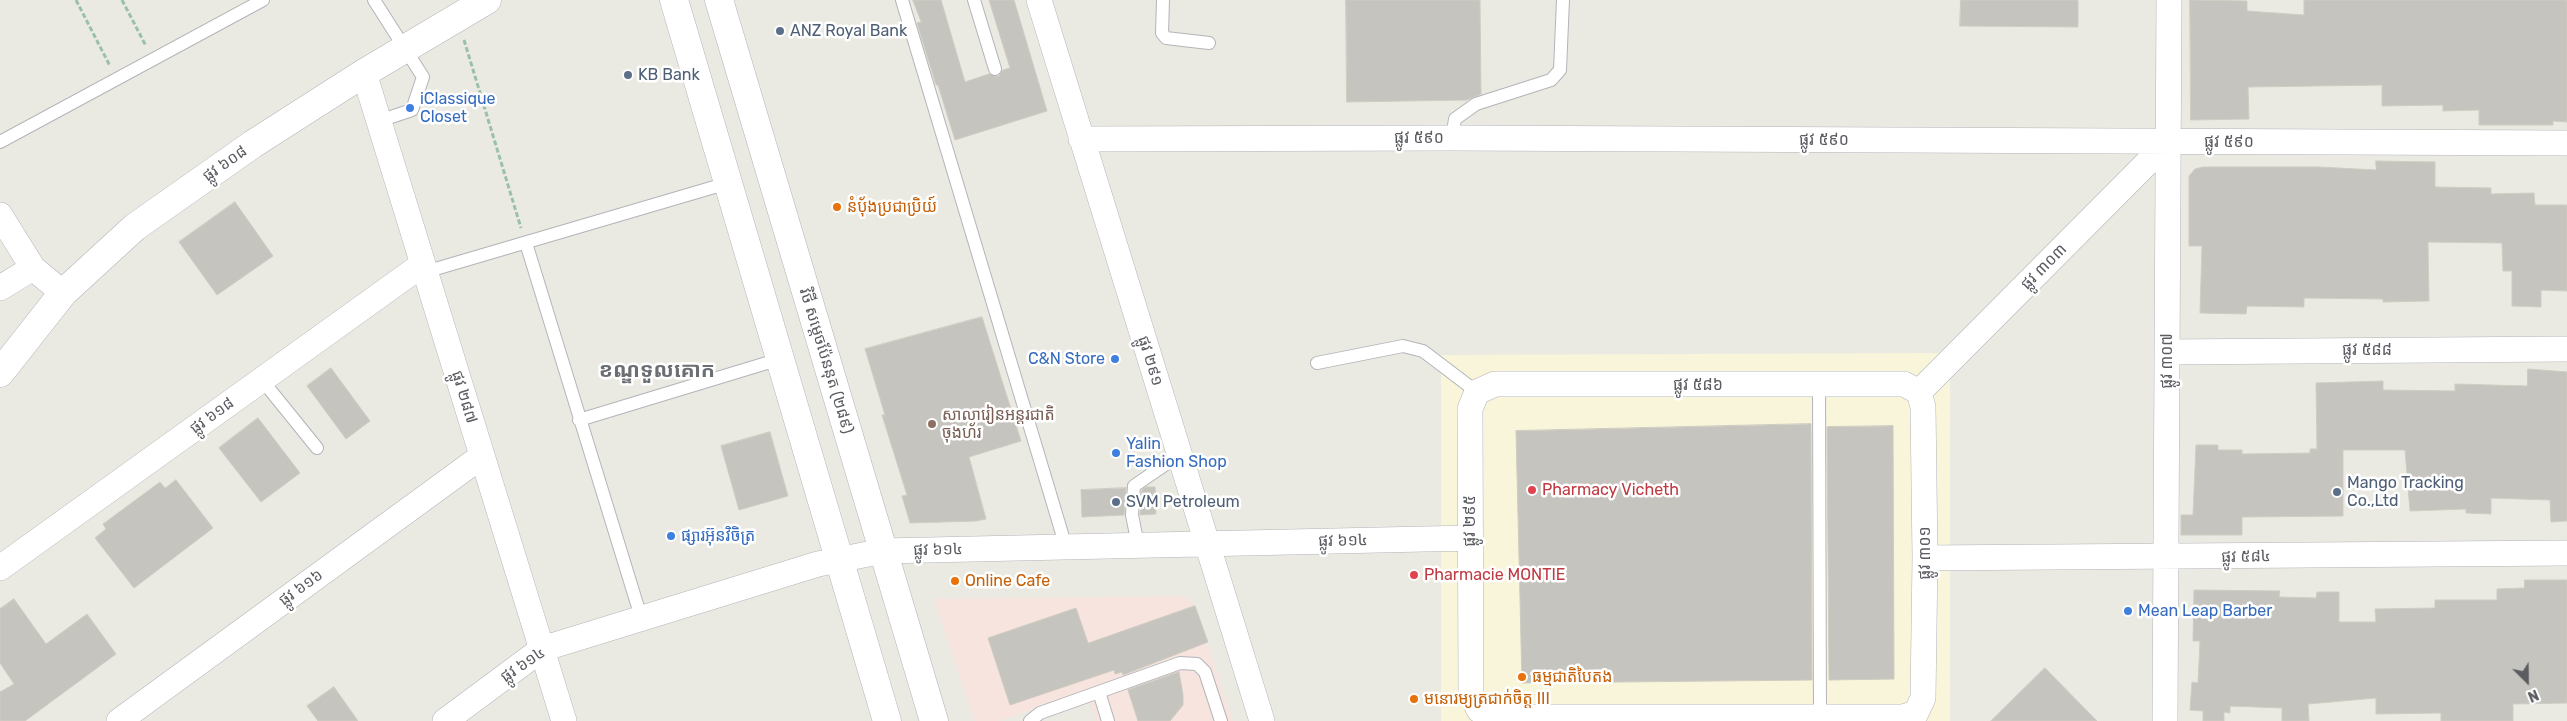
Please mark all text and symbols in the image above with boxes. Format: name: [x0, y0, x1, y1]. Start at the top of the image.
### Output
place label: ANZ Royal Bank: [790, 21, 907, 41]
marker: ANZ Royal Bank: [774, 25, 786, 37]
place label: KB Bank: [638, 65, 700, 85]
marker: KB Bank: [622, 69, 634, 81]
place label: iClassique Closet: [420, 89, 496, 127]
marker: iClassique Closet: [404, 102, 416, 114]
street label: ផ្លូវ ៥៩០: [1394, 128, 1444, 148]
street label: ផ្លូវ ៥៩០: [1799, 130, 1849, 150]
street label: ផ្លូវ ៥៩០: [2204, 132, 2254, 152]
street label: ផ្លូវ ៦០៨: [199, 142, 251, 186]
place label: នំបុ័ងប្រជាប្រិយ៍: [847, 197, 937, 217]
marker: នំបុ័ងប្រជាប្រិយ៍: [831, 201, 843, 213]
street label: ផ្លូវ ៣០៣: [2017, 240, 2071, 294]
street label: វិថី សម្តេចប៉ែននុត (២៨៩): [795, 286, 857, 436]
street label: ផ្លូវ ២៩១: [1133, 333, 1167, 389]
street label: ផ្លូវ ៣០៧: [2157, 333, 2177, 389]
street label: ផ្លូវ ៥៨៨: [2342, 340, 2392, 360]
place label: C&N Store: [1028, 349, 1105, 369]
marker: C&N Store: [1109, 353, 1121, 365]
district label: ខណ្ឌទួលគោក: [599, 358, 715, 384]
street label: ផ្លូវ ២៨៧: [447, 368, 481, 426]
street label: ផ្លូវ ៥៨៦: [1673, 375, 1723, 395]
street label: ផ្លូវ ៦១៨: [186, 394, 238, 438]
place label: សាលារៀនអន្តរជាតិ ចុងហ័រ: [942, 405, 1055, 443]
marker: សាលារៀនអន្តរជាតិ ចុងហ័រ: [926, 418, 938, 430]
place label: Yalin Fashion Shop: [1126, 434, 1227, 472]
marker: Yalin Fashion Shop: [1110, 447, 1122, 459]
place label: Mango Tracking Co.,Ltd: [2347, 473, 2464, 511]
place label: Pharmacy Vicheth: [1542, 480, 1679, 500]
marker: Pharmacy Vicheth: [1526, 484, 1538, 496]
marker: Mango Tracking Co.,Ltd: [2331, 486, 2343, 498]
place label: SVM Petroleum: [1126, 492, 1240, 512]
street label: ផ្លូវ ២៩៥: [1460, 495, 1480, 547]
marker: SVM Petroleum: [1110, 496, 1122, 508]
place label: ផ្សារអ៊ុនវិចិត្រ: [681, 526, 755, 546]
street label: ផ្លូវ ៣០១: [1915, 526, 1935, 580]
marker: ផ្សារអ៊ុនវិចិត្រ: [665, 530, 677, 542]
street label: ផ្លូវ ៦១៤: [1318, 531, 1368, 551]
street label: ផ្លូវ ៦១៤: [913, 540, 963, 560]
street label: ផ្លូវ ៥៨៤: [2221, 547, 2271, 567]
place label: Pharmacie MONTIE: [1424, 565, 1566, 585]
street label: ផ្លូវ ៦១៦: [275, 566, 327, 610]
marker: Pharmacie MONTIE: [1408, 569, 1420, 581]
place label: Online Cafe: [965, 571, 1050, 591]
marker: Online Cafe: [949, 575, 961, 587]
place label: Mean Leap Barber: [2138, 601, 2272, 621]
marker: Mean Leap Barber: [2122, 605, 2134, 617]
street label: ផ្លូវ ៦១៤: [497, 643, 549, 687]
north arrow: [2502, 656, 2552, 706]
place label: ធម្មជាតិបៃតង: [1532, 667, 1612, 687]
marker: ធម្មជាតិបៃតង: [1516, 671, 1528, 683]
text: N: [2525, 685, 2541, 705]
place label: មនោរម្យត្រជាក់ចិត្ត III: [1424, 689, 1550, 709]
marker: មនោរម្យត្រជាក់ចិត្ត III: [1408, 693, 1420, 705]

